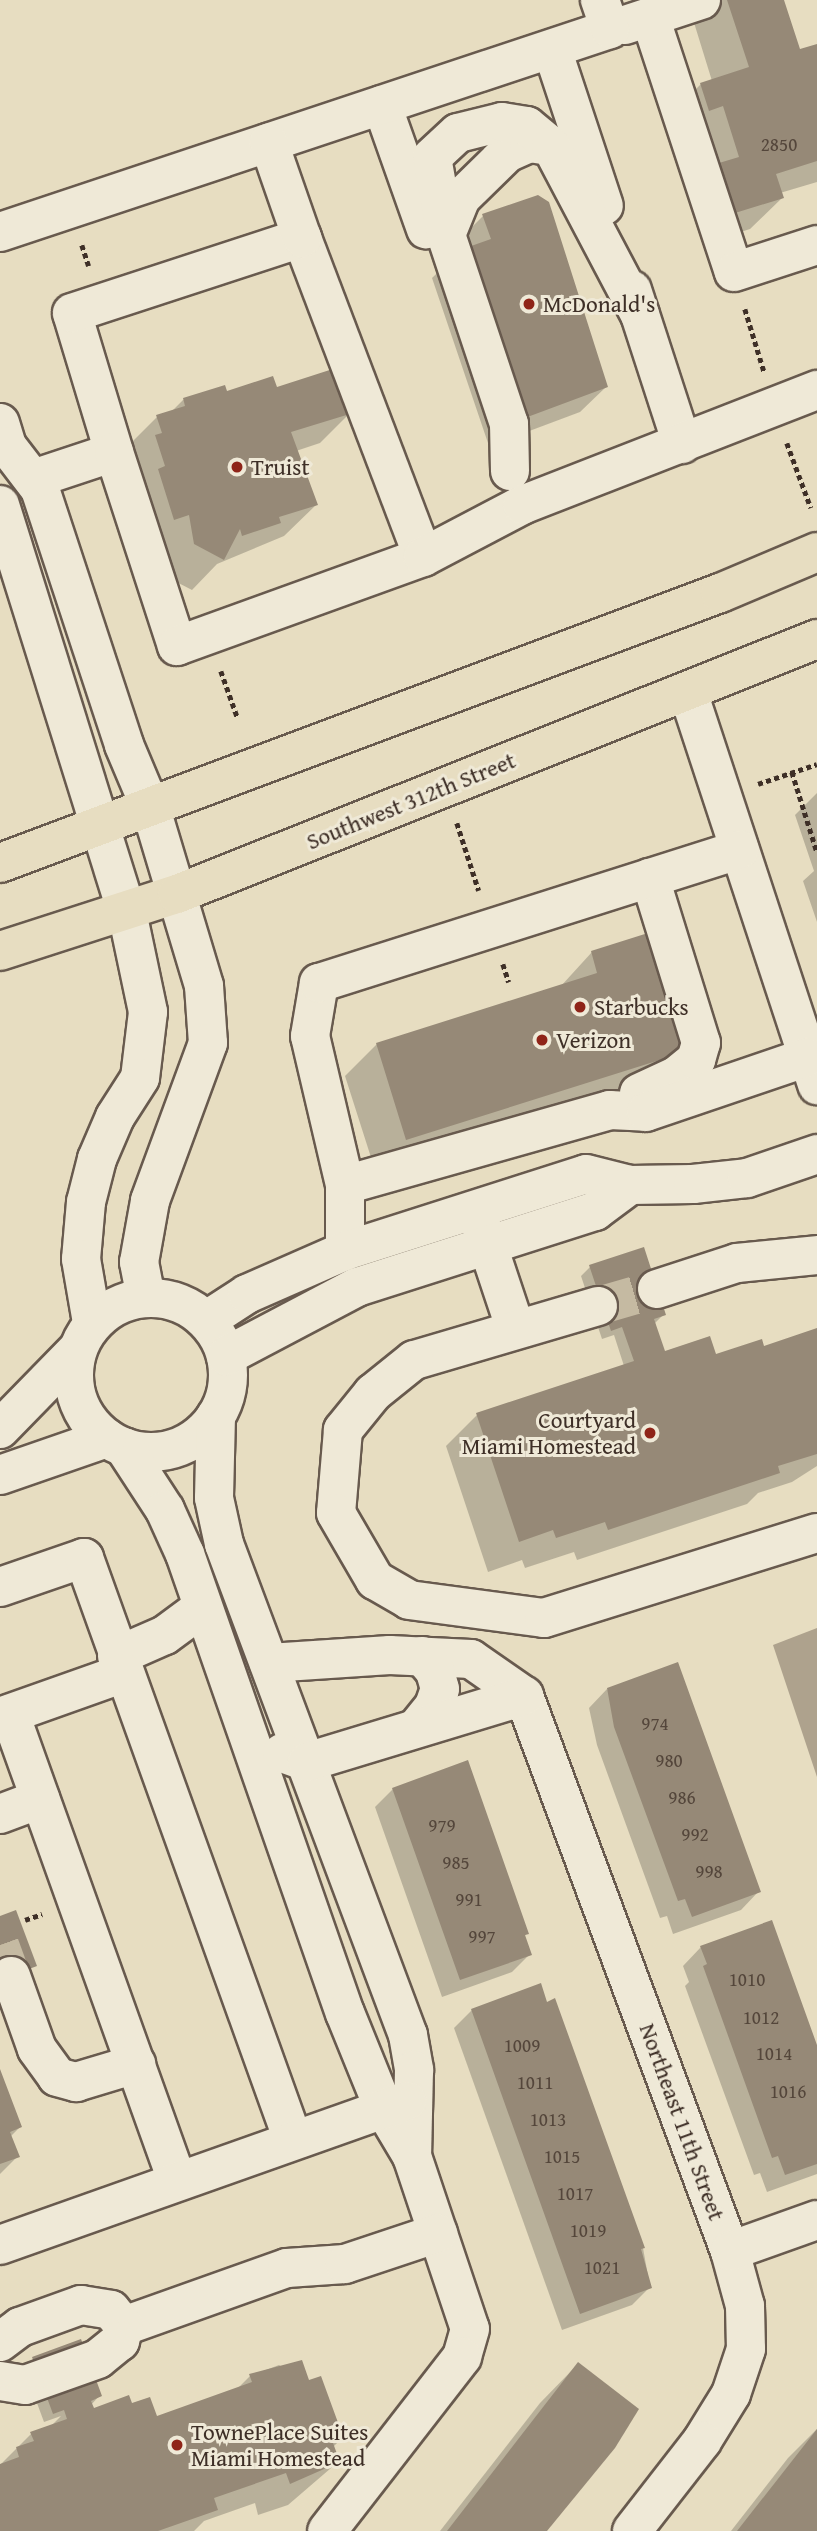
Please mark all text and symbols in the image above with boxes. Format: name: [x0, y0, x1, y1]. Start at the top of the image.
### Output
house number: 2850: [761, 134, 797, 156]
place label: McDonald's: [543, 290, 655, 318]
marker: McDonald's: [521, 296, 537, 312]
place label: Truist: [251, 453, 310, 481]
marker: Truist: [229, 459, 245, 475]
street label: Southwest 312th Street: [302, 746, 520, 856]
place label: Starbucks: [594, 993, 689, 1021]
marker: Starbucks: [572, 999, 588, 1015]
place label: Verizon: [556, 1026, 631, 1054]
marker: Verizon: [534, 1032, 550, 1048]
place label: Courtyard Miami Homestead: [462, 1406, 636, 1460]
marker: Courtyard Miami Homestead: [642, 1425, 658, 1441]
house number: 974: [641, 1713, 669, 1735]
house number: 980: [655, 1750, 683, 1772]
house number: 986: [668, 1787, 696, 1809]
house number: 979: [428, 1815, 456, 1837]
house number: 992: [681, 1824, 709, 1846]
house number: 985: [442, 1852, 470, 1874]
house number: 998: [695, 1861, 723, 1883]
house number: 991: [455, 1889, 483, 1911]
house number: 997: [468, 1926, 496, 1948]
house number: 1010: [729, 1969, 765, 1991]
house number: 1012: [743, 2007, 779, 2029]
street label: Northeast 11th Street: [634, 2020, 730, 2224]
house number: 1009: [504, 2035, 540, 2057]
house number: 1014: [756, 2043, 792, 2065]
house number: 1011: [517, 2072, 553, 2094]
house number: 1016: [770, 2081, 806, 2103]
house number: 1013: [530, 2109, 566, 2131]
house number: 1015: [544, 2146, 580, 2168]
house number: 1017: [557, 2183, 593, 2205]
house number: 1019: [570, 2220, 606, 2242]
house number: 1021: [584, 2257, 620, 2279]
place label: TownePlace Suites Miami Homestead: [191, 2418, 368, 2472]
marker: TownePlace Suites Miami Homestead: [169, 2437, 185, 2453]

